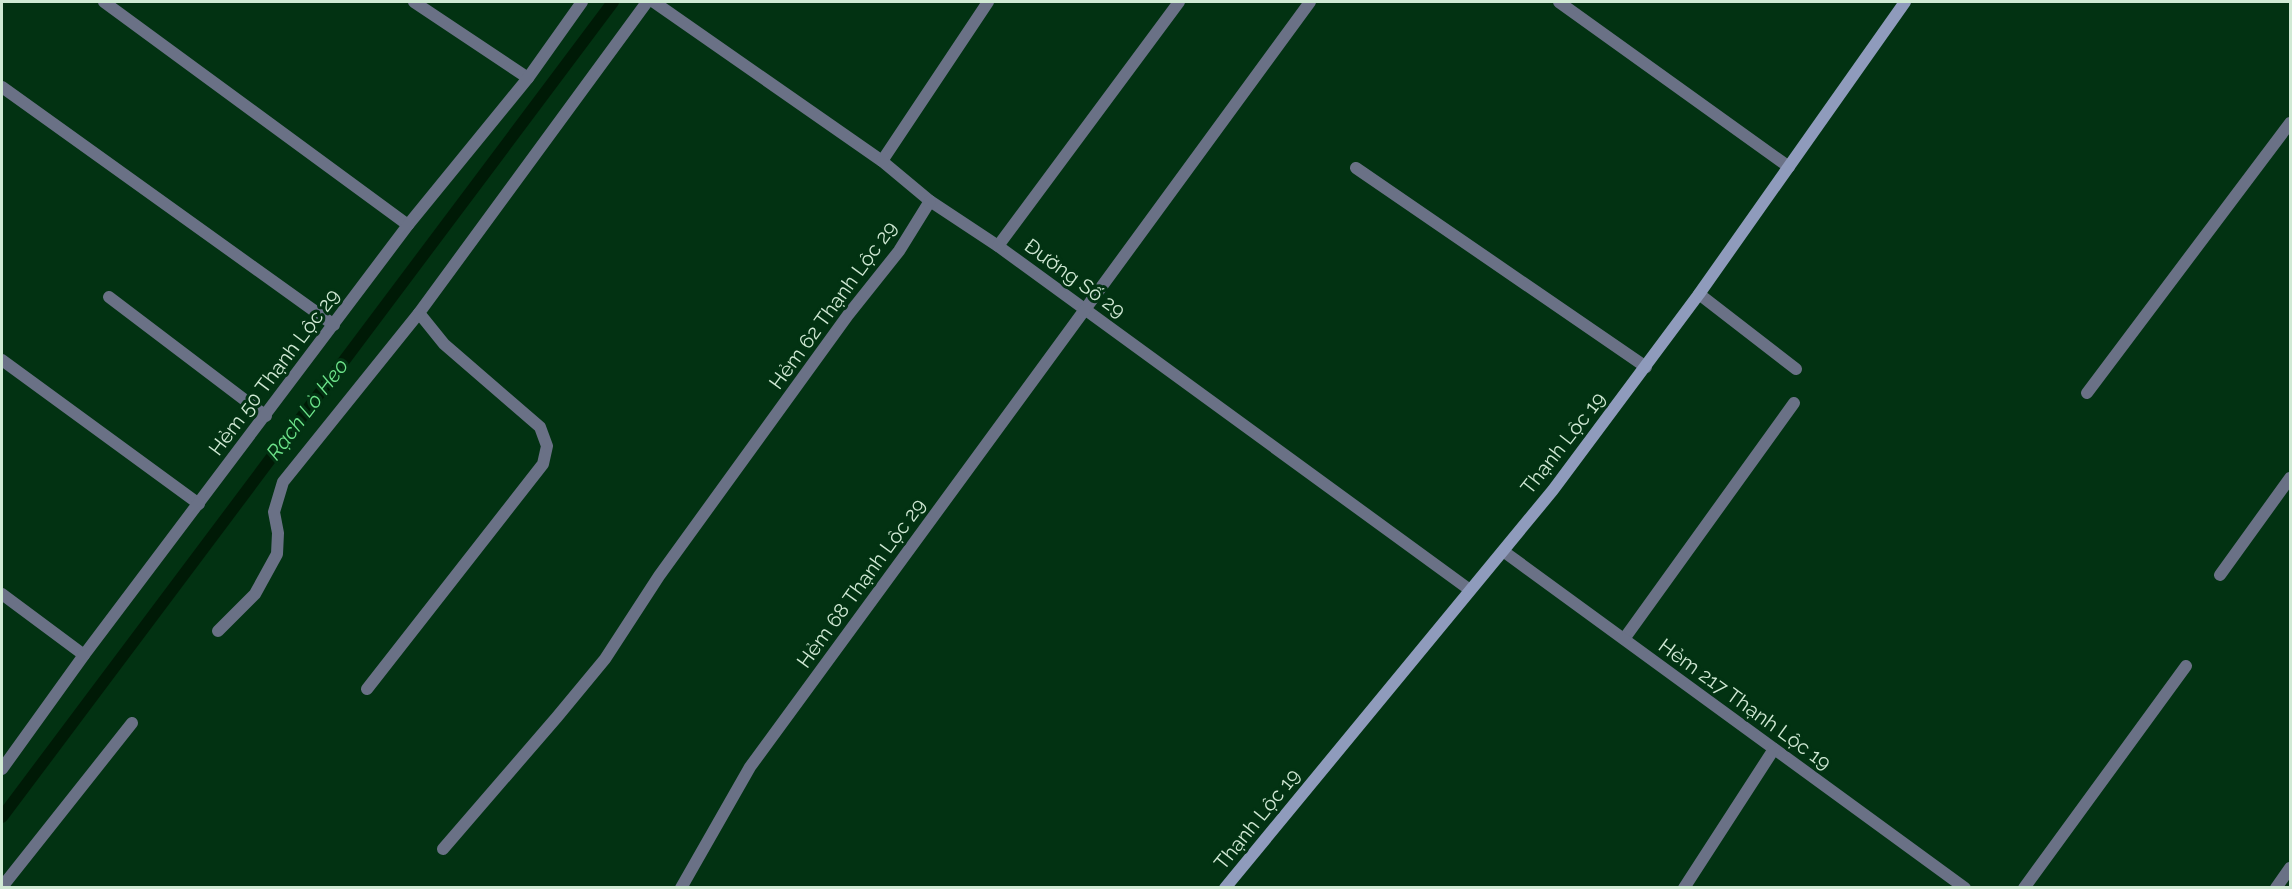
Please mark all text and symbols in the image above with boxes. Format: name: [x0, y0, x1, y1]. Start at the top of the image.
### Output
street label: Hẻm 62 Thạnh Lộc 29: [764, 216, 902, 394]
street label: Đường Số 29: [1020, 233, 1130, 323]
street label: Hẻm 50 Thạnh Lộc 29: [203, 284, 345, 460]
water label: Rạch Lò Heo: [261, 353, 353, 465]
street label: Thạnh Lộc 19: [1516, 387, 1610, 499]
street label: Hẻm 68 Thạnh Lộc 29: [792, 494, 930, 672]
street label: Hẻm 217 Thạnh Lộc 19: [1654, 633, 1836, 775]
street label: Thạnh Lộc 19: [1209, 764, 1305, 874]

